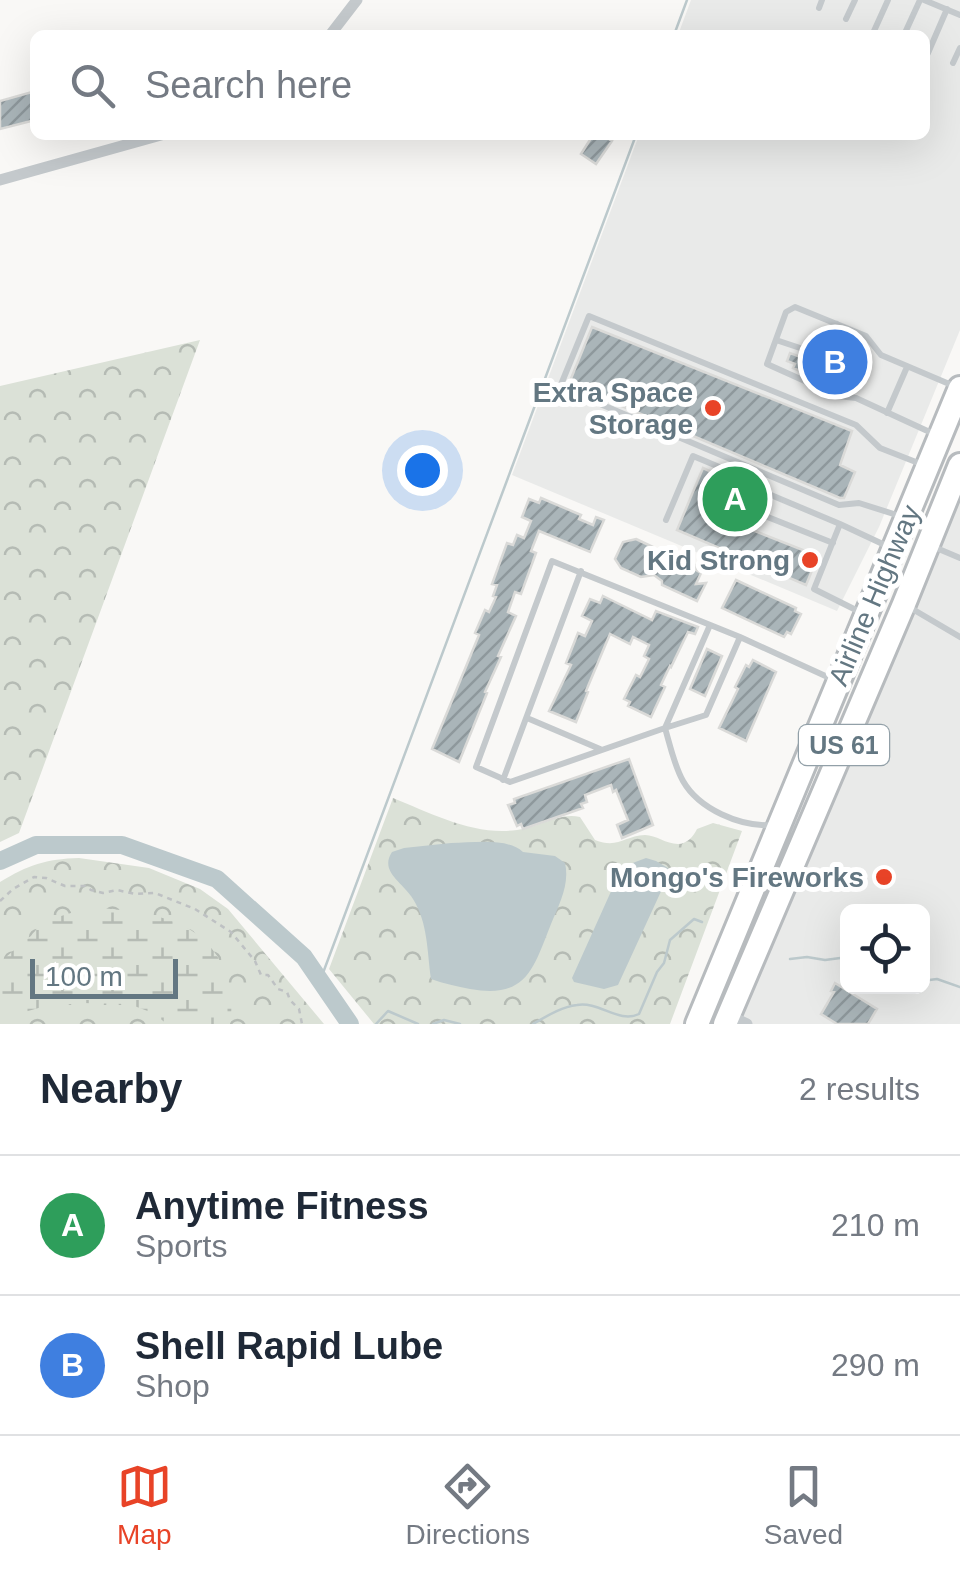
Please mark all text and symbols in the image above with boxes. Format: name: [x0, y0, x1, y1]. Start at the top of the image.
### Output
search box: [30, 30, 930, 140]
icon: search: [65, 58, 120, 113]
text: Search here: [145, 64, 352, 106]
pin: B: [802, 324, 868, 400]
place label: Extra Space Storage: [533, 377, 693, 440]
marker: Extra Space Storage: [702, 397, 724, 419]
your location: [397, 445, 448, 496]
pin: A: [702, 462, 768, 536]
street label: Airline Highway: [822, 500, 926, 690]
place label: Kid Strong: [647, 545, 790, 576]
marker: Kid Strong: [799, 549, 821, 571]
road number: US 61: [799, 725, 889, 765]
place label: Mongo's Fireworks: [610, 862, 864, 893]
marker: Mongo's Fireworks: [873, 866, 895, 888]
map controls: [840, 904, 930, 994]
button: locate: [840, 904, 930, 994]
scale bar: [30, 954, 178, 998]
text: 100 m: [45, 961, 123, 992]
text: Nearby: [40, 1065, 182, 1112]
text: 2 results: [799, 1071, 920, 1107]
text: Anytime Fitness: [135, 1185, 429, 1227]
text: A: [61, 1207, 84, 1243]
text: 210 m: [831, 1207, 920, 1243]
text: Sports: [135, 1228, 227, 1264]
text: Shell Rapid Lube: [135, 1325, 443, 1367]
text: B: [61, 1347, 84, 1383]
text: 290 m: [831, 1347, 920, 1383]
text: Shop: [135, 1368, 210, 1404]
tab: Map: [117, 1459, 172, 1551]
tab: Directions: [406, 1459, 530, 1551]
tab: Saved: [764, 1459, 843, 1551]

